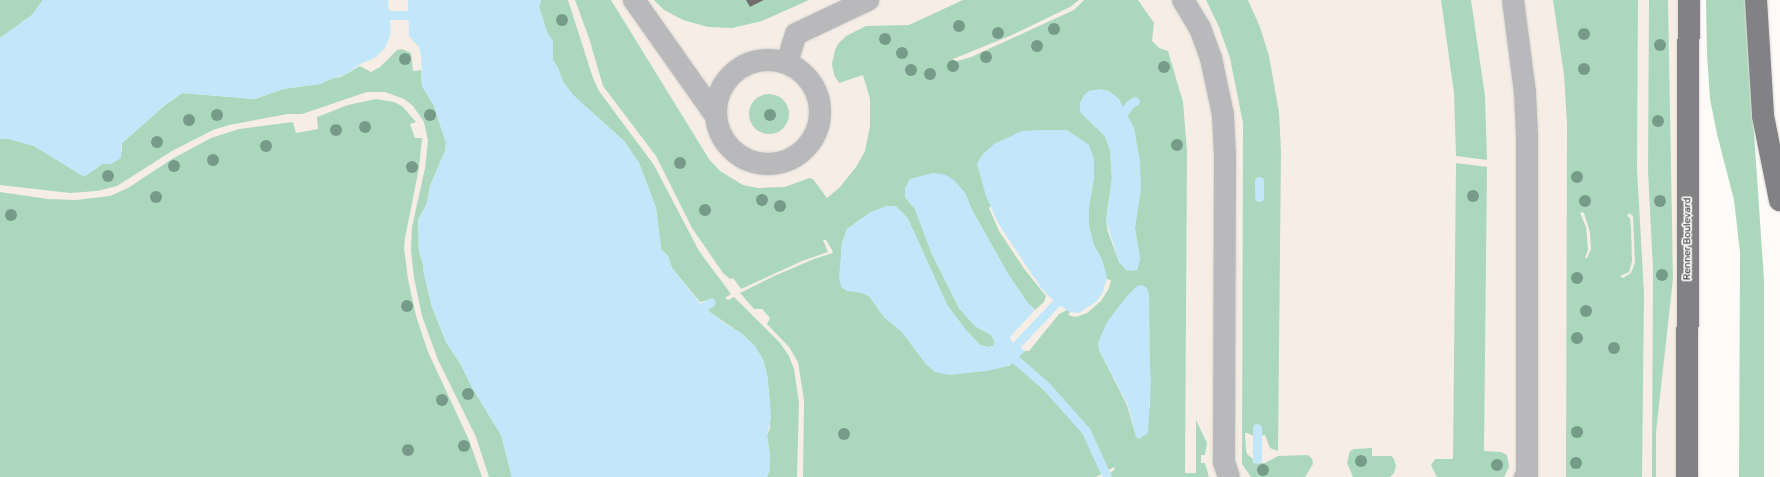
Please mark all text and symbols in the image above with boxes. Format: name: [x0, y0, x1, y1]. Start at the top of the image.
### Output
street label: Renner Boulevard: [1682, 198, 1694, 280]

